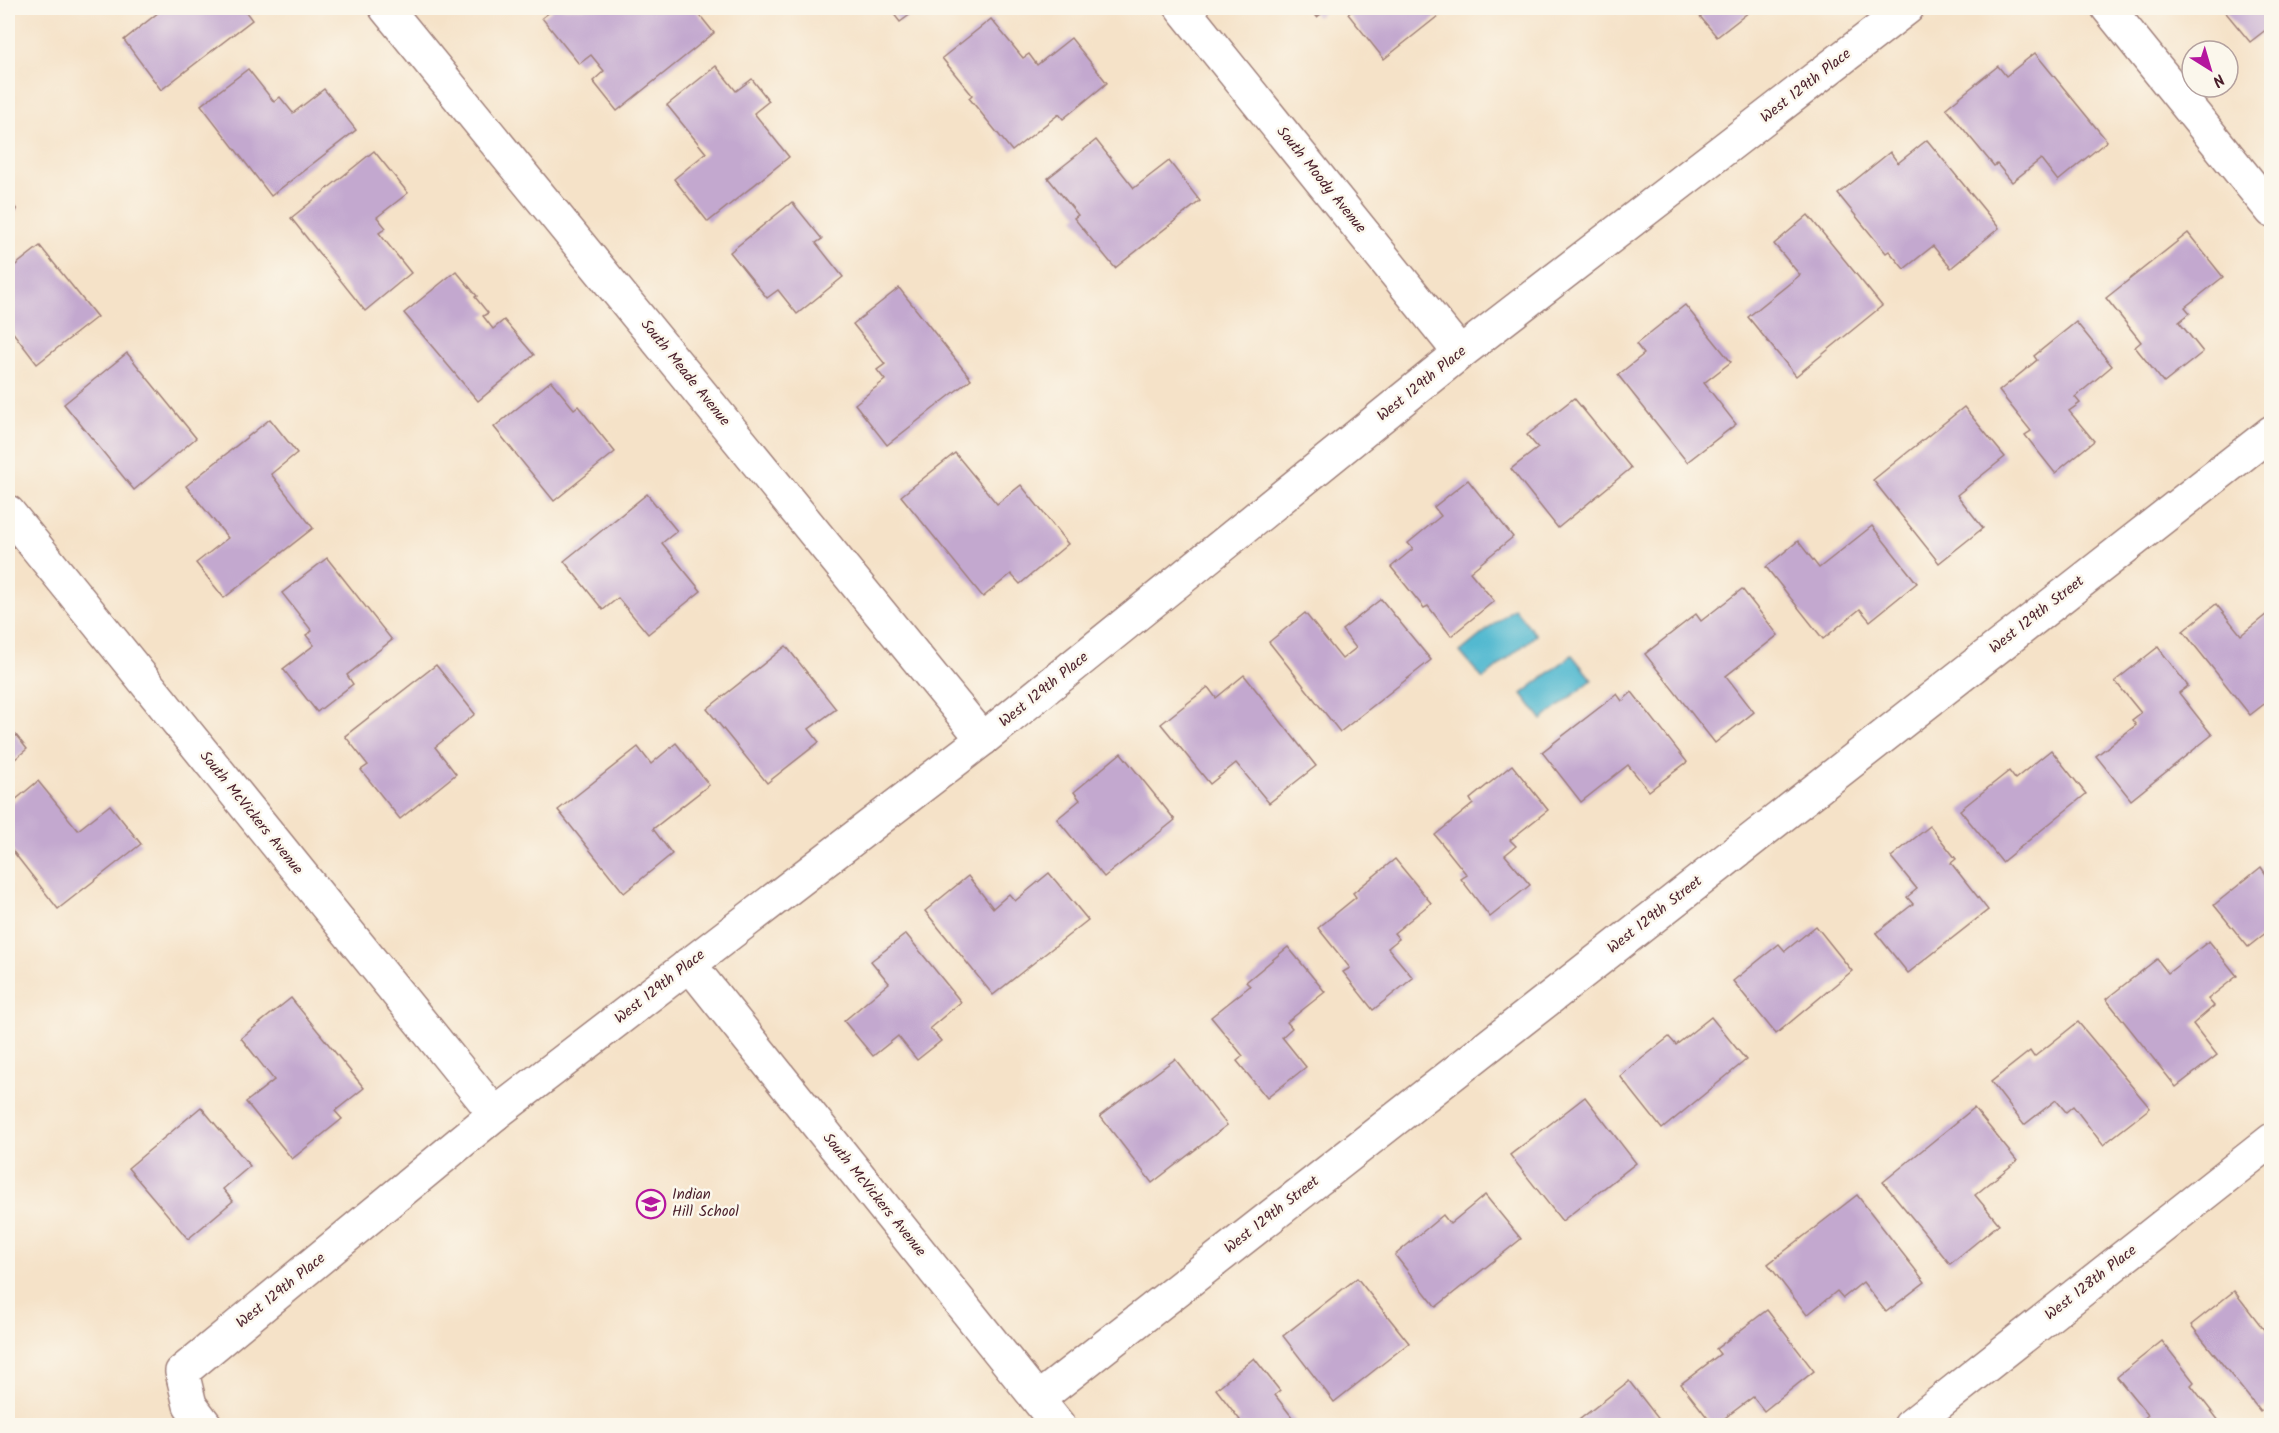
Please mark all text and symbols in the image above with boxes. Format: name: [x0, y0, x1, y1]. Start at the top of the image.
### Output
north arrow: [2180, 39, 2240, 99]
street label: West 129th Place: [1755, 43, 1857, 129]
text: N: [2207, 67, 2230, 93]
street label: South Moody Avenue: [1270, 121, 1372, 239]
street label: South Meade Avenue: [634, 314, 736, 432]
street label: West 129th Place: [1372, 340, 1472, 428]
street label: West 129th Street: [1984, 570, 2090, 660]
street label: West 129th Place: [994, 646, 1094, 734]
street label: South McVickers Avenue: [193, 746, 309, 881]
street label: West 129th Street: [1602, 870, 1708, 960]
street label: West 129th Place: [609, 944, 711, 1030]
street label: South McVickers Avenue: [816, 1128, 932, 1263]
street label: West 129th Street: [1219, 1170, 1325, 1260]
place label: Indian Hill School: [672, 1183, 739, 1224]
school or university icon: Indian Hill School: [635, 1188, 667, 1220]
street label: West 128th Place: [2040, 1239, 2142, 1327]
street label: West 129th Place: [231, 1247, 331, 1335]

